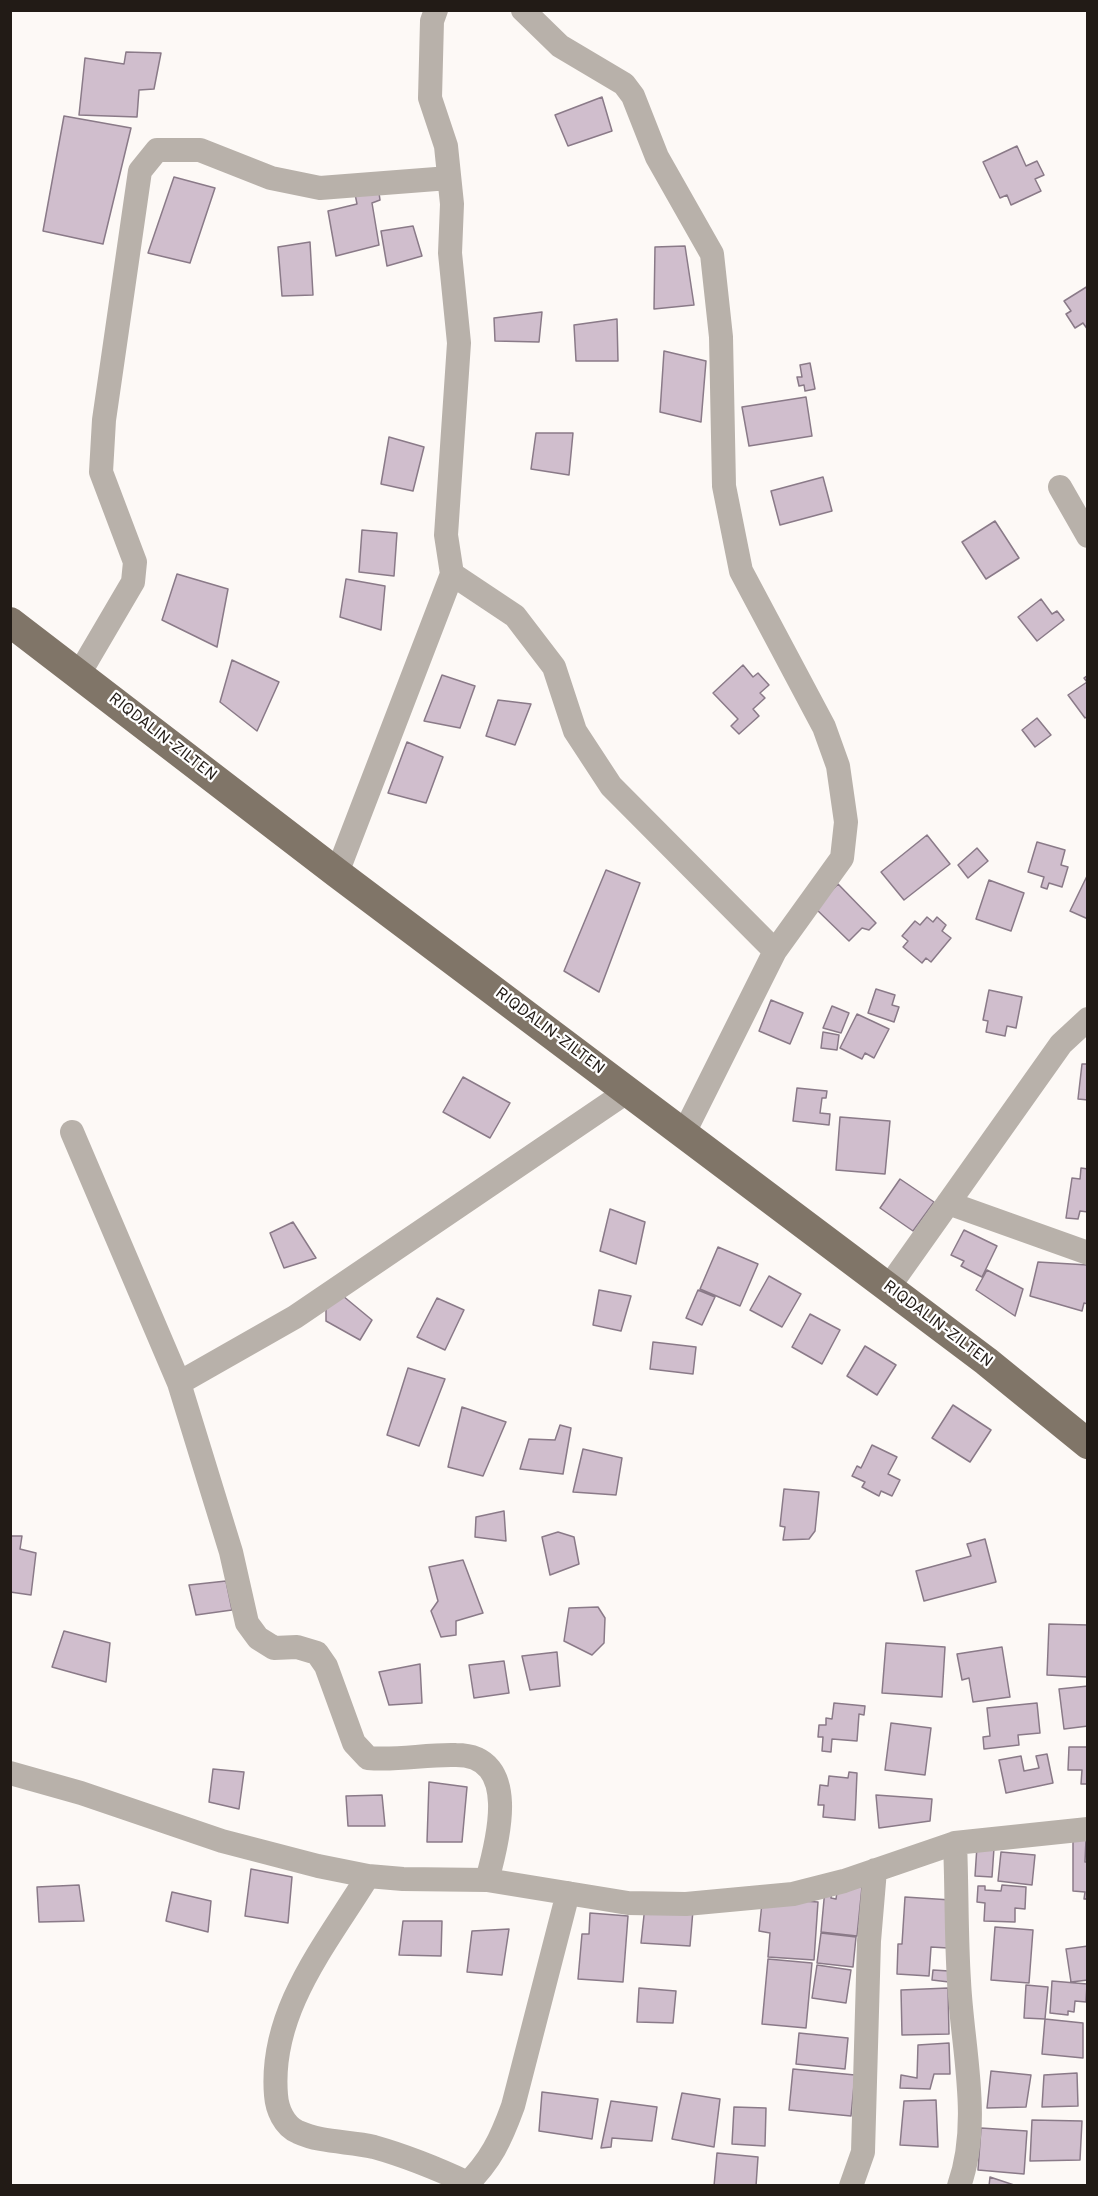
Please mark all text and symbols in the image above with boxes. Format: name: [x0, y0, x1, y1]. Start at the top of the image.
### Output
street label: RIQDALIN-ZILTEN: [104, 690, 220, 786]
street label: RIQDALIN-ZILTEN: [491, 985, 607, 1079]
street label: RIQDALIN-ZILTEN: [879, 1278, 995, 1372]

